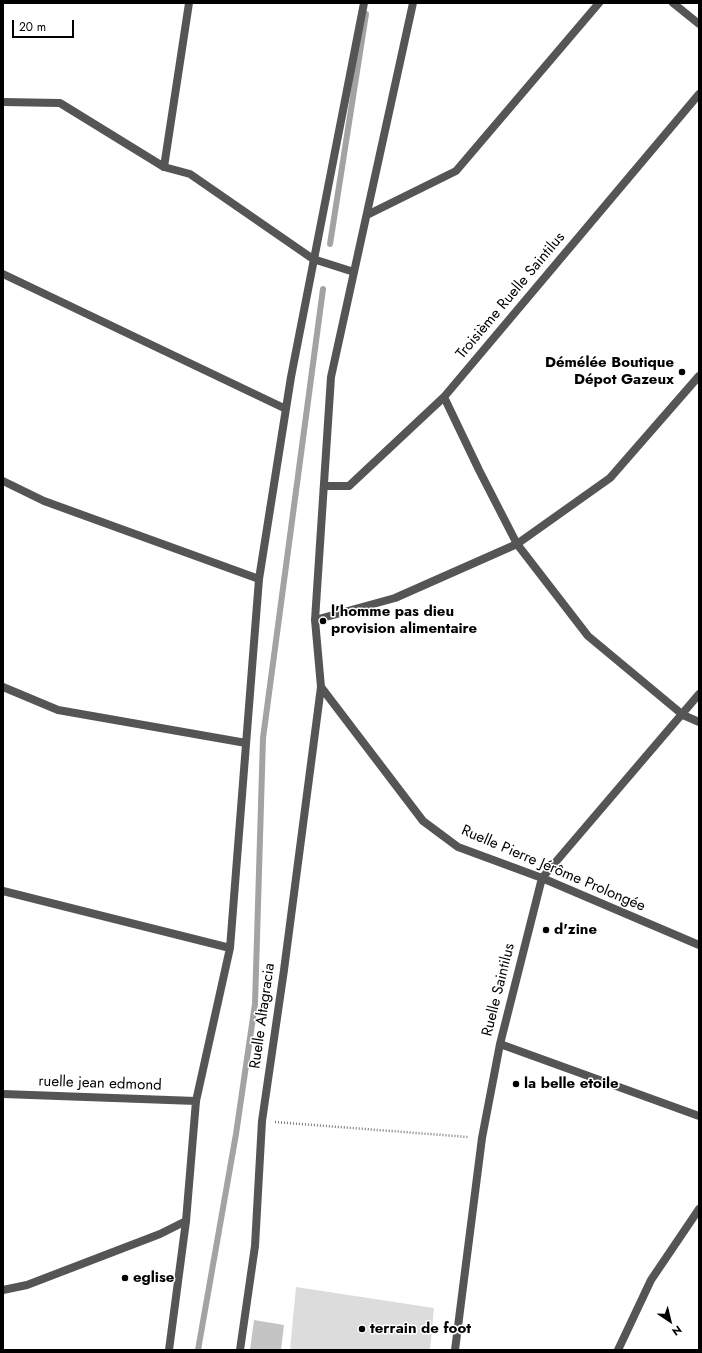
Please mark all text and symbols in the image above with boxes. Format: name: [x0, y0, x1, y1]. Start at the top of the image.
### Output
scale bar: [14, 12, 76, 38]
text: 20 m: [19, 18, 46, 36]
street label: Troisième Ruelle Saintilus: [453, 229, 569, 363]
place label: Démélée Boutique Dépot Gazeux: [545, 354, 674, 389]
marker: Démélée Boutique Dépot Gazeux: [677, 367, 687, 377]
place label: l'homme pas dieu provision alimentaire: [331, 603, 477, 638]
marker: l'homme pas dieu provision alimentaire: [318, 616, 328, 626]
street label: Ruelle Pierre Jérôme Prolongée: [458, 822, 648, 916]
place label: d'zine: [554, 921, 597, 939]
marker: d'zine: [541, 925, 551, 935]
street label: Ruelle Saintilus: [479, 942, 519, 1038]
street label: Ruelle Altagracia: [247, 962, 279, 1070]
street label: ruelle jean edmond: [38, 1073, 162, 1095]
place label: la belle etoile: [524, 1075, 619, 1093]
marker: la belle etoile: [511, 1079, 521, 1089]
place label: eglise: [133, 1269, 174, 1287]
marker: eglise: [120, 1273, 130, 1283]
north arrow: [650, 1301, 690, 1341]
place label: terrain de foot: [370, 1320, 471, 1338]
text: N: [669, 1322, 685, 1340]
marker: terrain de foot: [357, 1324, 367, 1334]

